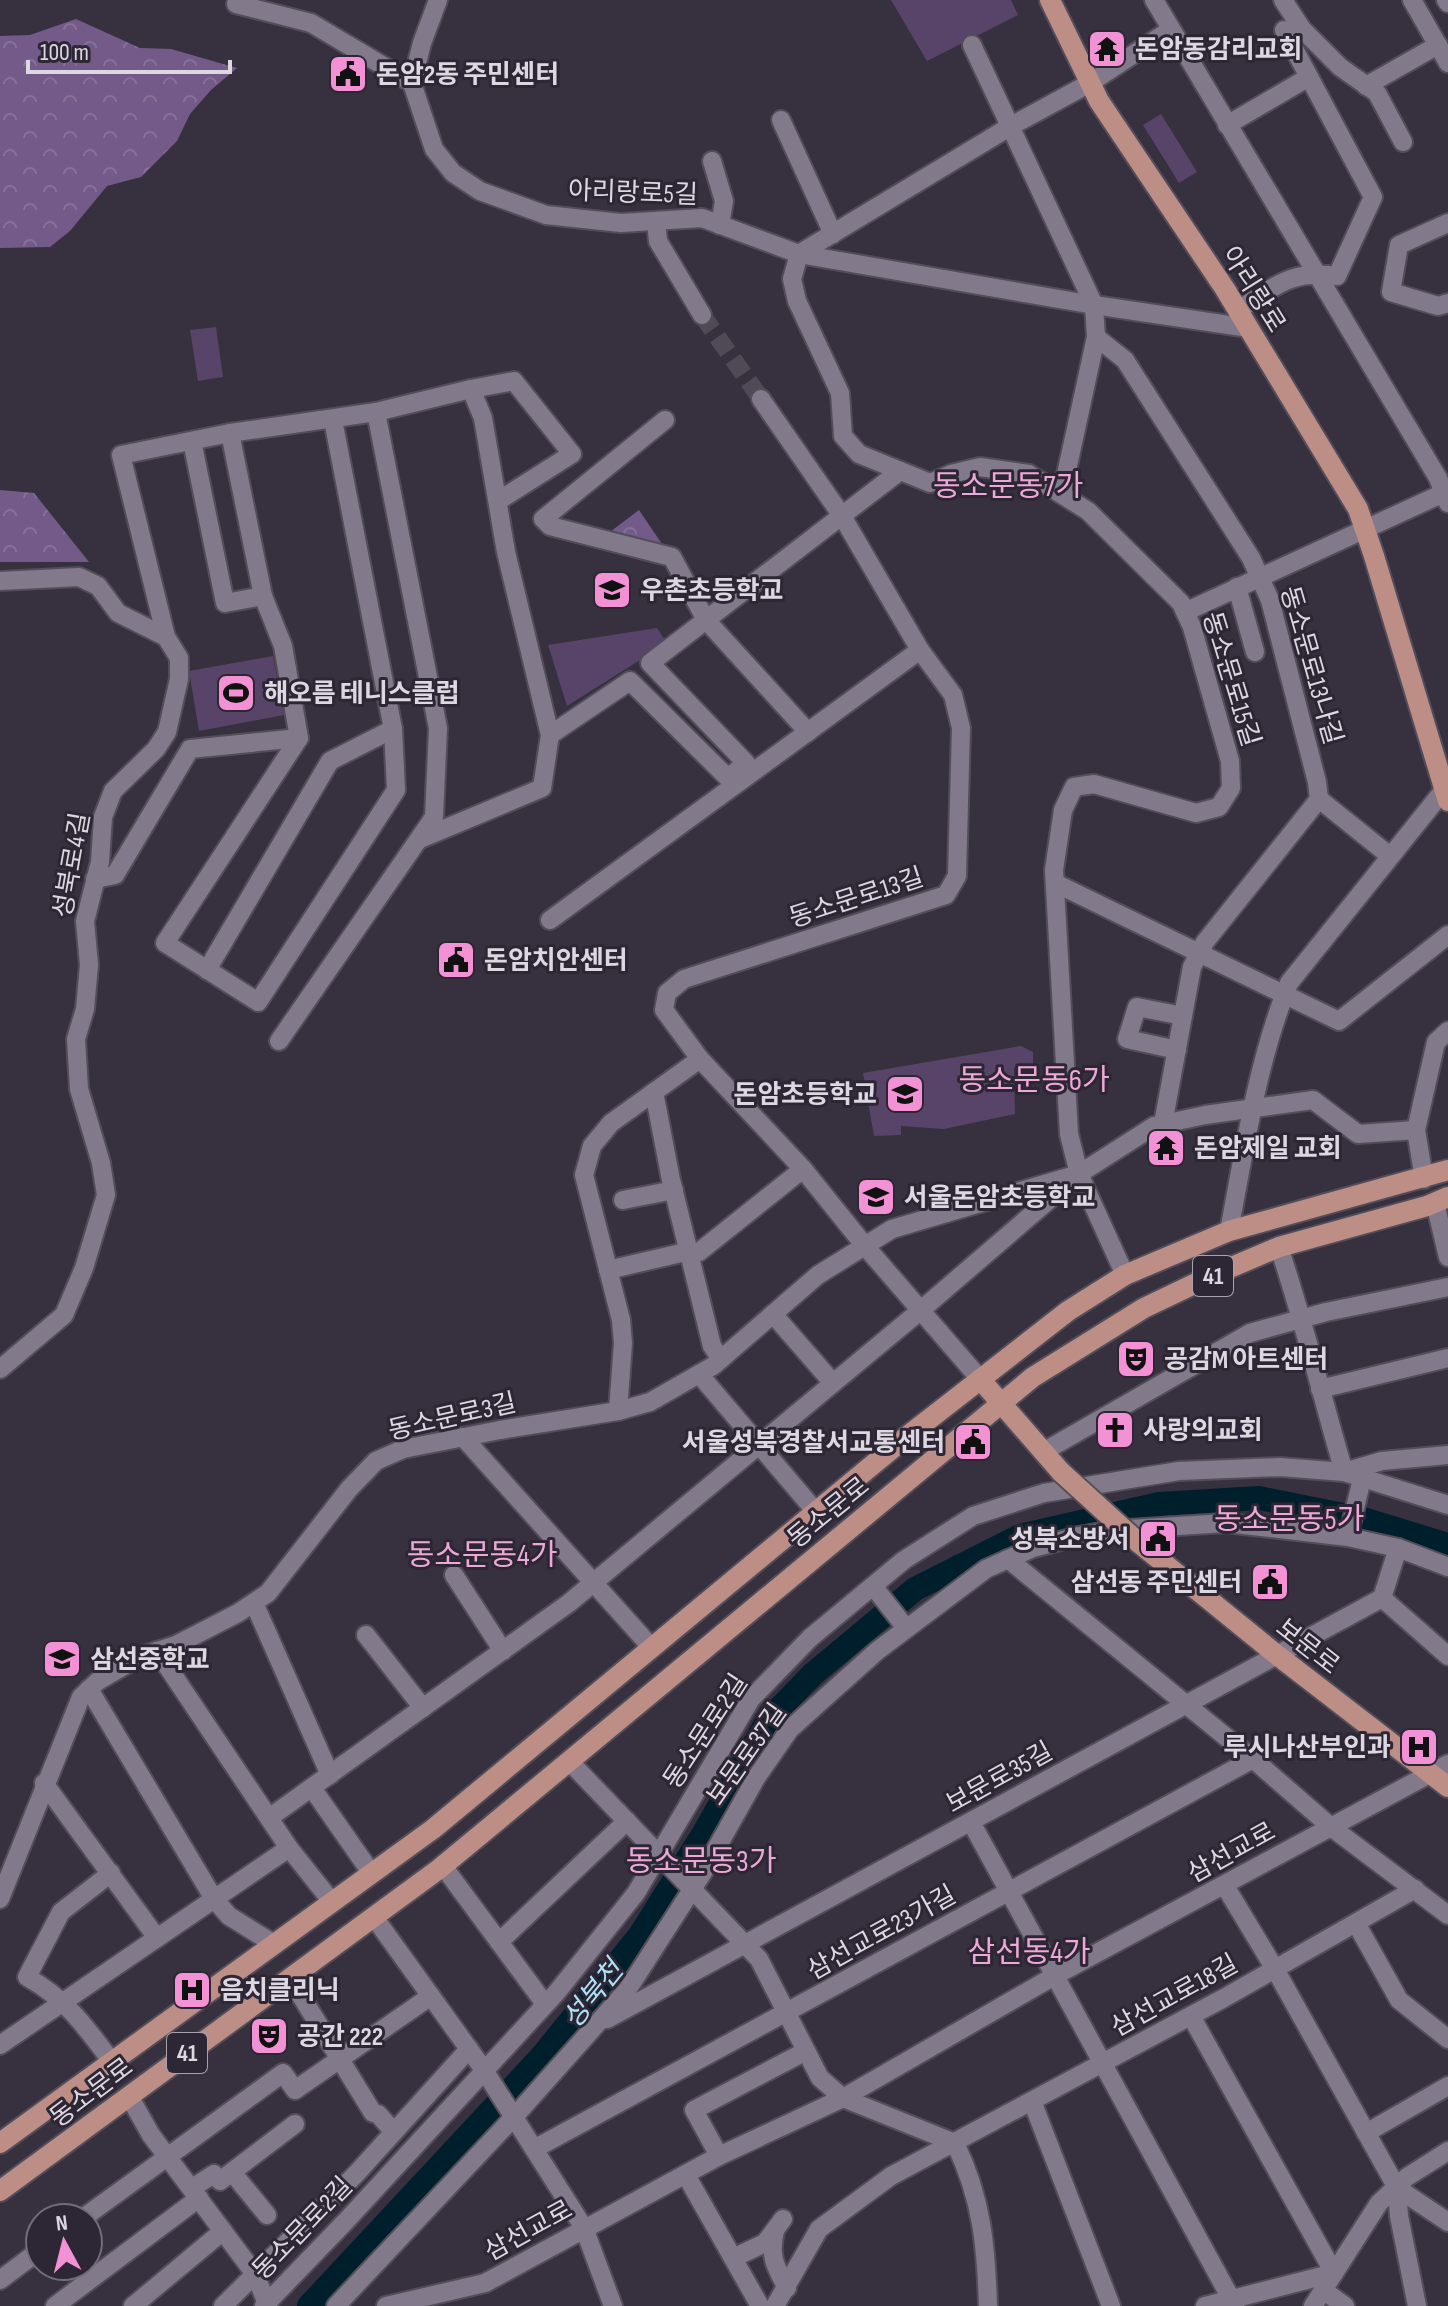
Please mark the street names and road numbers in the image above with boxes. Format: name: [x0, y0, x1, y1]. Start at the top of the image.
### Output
street label: 아리랑로5길: [567, 176, 698, 211]
street label: 아리랑로: [1214, 241, 1291, 339]
street label: 동소문로13나길: [1273, 583, 1348, 748]
street label: 동소문로15길: [1195, 608, 1266, 751]
street label: 성북로4길: [48, 810, 97, 920]
street label: 동소문로13길: [785, 862, 928, 935]
road number: 41: [1193, 1256, 1233, 1296]
street label: 동소문로3길: [385, 1388, 519, 1447]
street label: 동소문로: [782, 1471, 876, 1555]
street label: 보문로: [1269, 1613, 1345, 1681]
street label: 동소문로2길: [658, 1669, 755, 1795]
street label: 보문로37길: [701, 1698, 793, 1812]
street label: 보문로35길: [941, 1736, 1058, 1820]
street label: 삼선교로: [1182, 1817, 1281, 1890]
street label: 삼선교로23가길: [802, 1880, 961, 1987]
street label: 삼선교로18길: [1106, 1949, 1244, 2044]
road number: 41: [167, 2033, 207, 2073]
street label: 동소문로: [44, 2052, 139, 2134]
street label: 동소문로2길: [247, 2171, 359, 2287]
street label: 삼선교로: [479, 2195, 578, 2268]

